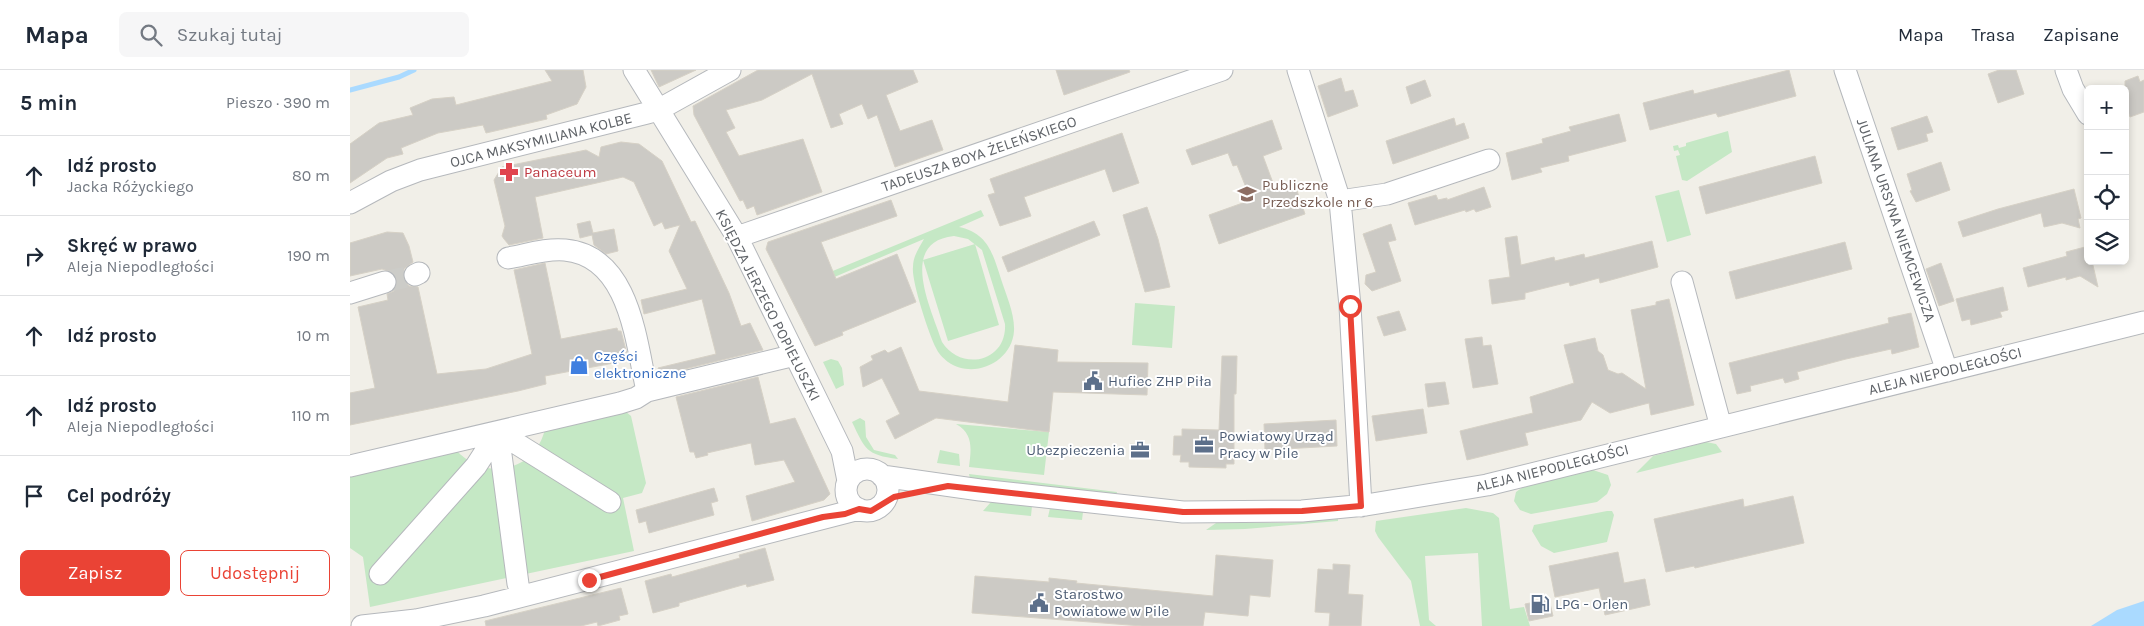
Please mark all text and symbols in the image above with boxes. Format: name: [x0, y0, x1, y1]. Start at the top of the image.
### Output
search box: [119, 12, 469, 57]
text: Mapa: [25, 21, 89, 49]
icon: search: [137, 21, 165, 49]
text: Szukaj tutaj: [177, 24, 283, 46]
text: Mapa: [1898, 24, 1944, 46]
text: Trasa: [1972, 24, 2015, 46]
text: Zapisane: [2043, 24, 2119, 46]
map controls: [2084, 85, 2129, 265]
button: +: [2084, 85, 2129, 130]
text: 5 min: [20, 91, 77, 115]
text: Pieszo · 390 m: [226, 93, 330, 112]
street label: OJCA MAKSYMILIANA KOLBE: [448, 109, 634, 171]
street label: TADEUSZA BOYA ŻELEŃSKIEGO: [879, 112, 1079, 196]
street label: JULIANA URSYNA NIEMCEWICZA: [1853, 116, 1939, 324]
button: −: [2084, 130, 2129, 175]
text: Idź prosto: [67, 155, 157, 177]
pharmacy icon: Panaceum: [498, 161, 520, 183]
icon: ahead: [20, 162, 48, 190]
place label: Panaceum: [524, 163, 596, 181]
text: 80 m: [292, 166, 330, 185]
button: locate: [2084, 175, 2129, 220]
place label: Publiczne Przedszkole nr 6: [1262, 176, 1373, 211]
text: Jacka Różyckiego: [67, 177, 194, 196]
school or university icon: Publiczne Przedszkole nr 6: [1236, 183, 1258, 205]
street label: KSIĘDZA JERZEGO POPIEŁUSZKI: [712, 206, 824, 404]
button: layers: [2084, 220, 2129, 265]
text: Skręć w prawo: [67, 235, 197, 257]
icon: right: [20, 242, 48, 270]
text: 190 m: [287, 246, 330, 265]
text: Aleja Niepodległości: [67, 257, 214, 276]
route start: [1339, 295, 1362, 318]
icon: ahead: [20, 322, 48, 350]
text: Idź prosto: [67, 325, 157, 347]
text: 10 m: [296, 326, 330, 345]
street label: ALEJA NIEPODLEGŁOŚCI: [1866, 343, 2024, 399]
place label: Części elektroniczne: [594, 347, 686, 382]
shop icon: Części elektroniczne: [568, 354, 590, 376]
public building icon: Hufiec ZHP Piła: [1082, 370, 1104, 392]
place label: Hufiec ZHP Piła: [1108, 372, 1212, 390]
text: Idź prosto: [67, 395, 157, 417]
icon: ahead: [20, 402, 48, 430]
text: 110 m: [291, 406, 330, 425]
text: Aleja Niepodległości: [67, 417, 214, 436]
place label: Powiatowy Urząd Pracy w Pile: [1219, 427, 1334, 462]
office icon: Powiatowy Urząd Pracy w Pile: [1193, 434, 1215, 456]
office icon: Ubezpieczenia: [1129, 439, 1151, 461]
street label: ALEJA NIEPODLEGŁOŚCI: [1473, 440, 1631, 496]
place label: Ubezpieczenia: [1026, 441, 1125, 459]
icon: arrive: [20, 482, 48, 510]
text: Cel podróży: [67, 485, 171, 507]
button: Zapisz: [20, 550, 170, 596]
button: Udostępnij: [180, 550, 330, 596]
route end: [578, 569, 601, 592]
place label: Starostwo Powiatowe w Pile: [1054, 585, 1169, 620]
public building icon: Starostwo Powiatowe w Pile: [1028, 592, 1050, 614]
fuel station icon: LPG - Orlen: [1529, 593, 1551, 615]
place label: LPG - Orlen: [1555, 595, 1628, 613]

